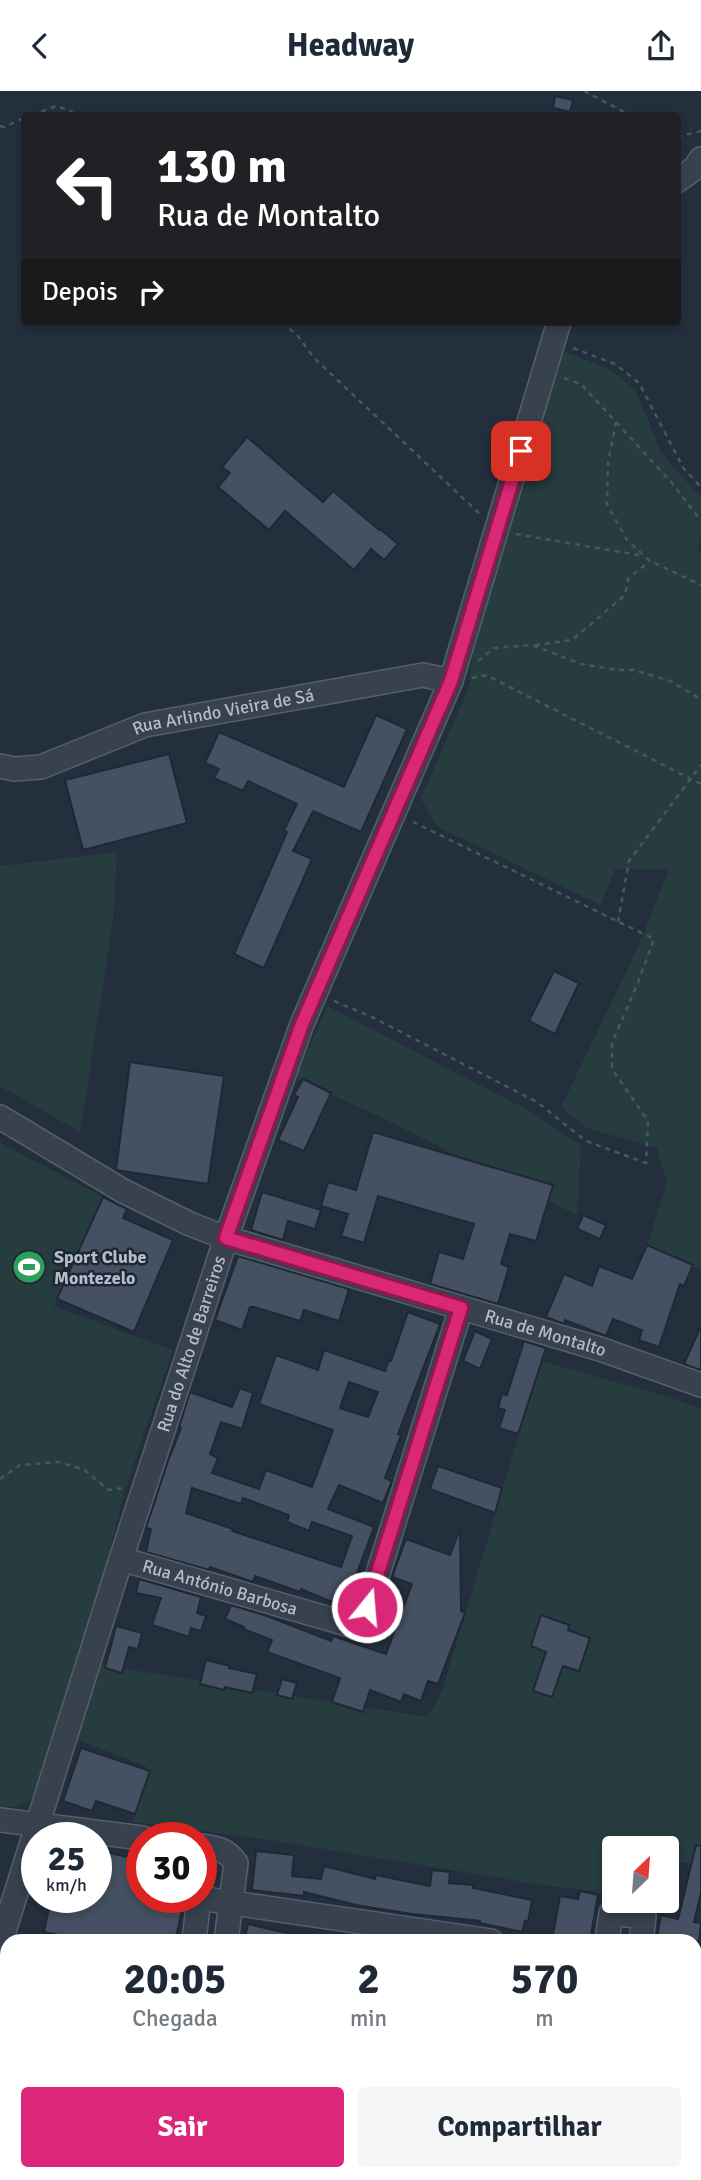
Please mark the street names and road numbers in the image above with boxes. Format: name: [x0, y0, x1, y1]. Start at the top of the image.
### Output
street label: Rua Arlindo Vieira de Sá: [129, 684, 316, 740]
street label: Rua do Alto de Barreiros: [152, 1253, 231, 1435]
street label: Rua de Montalto: [482, 1304, 609, 1361]
street label: Rua António Barbosa: [140, 1555, 300, 1620]

